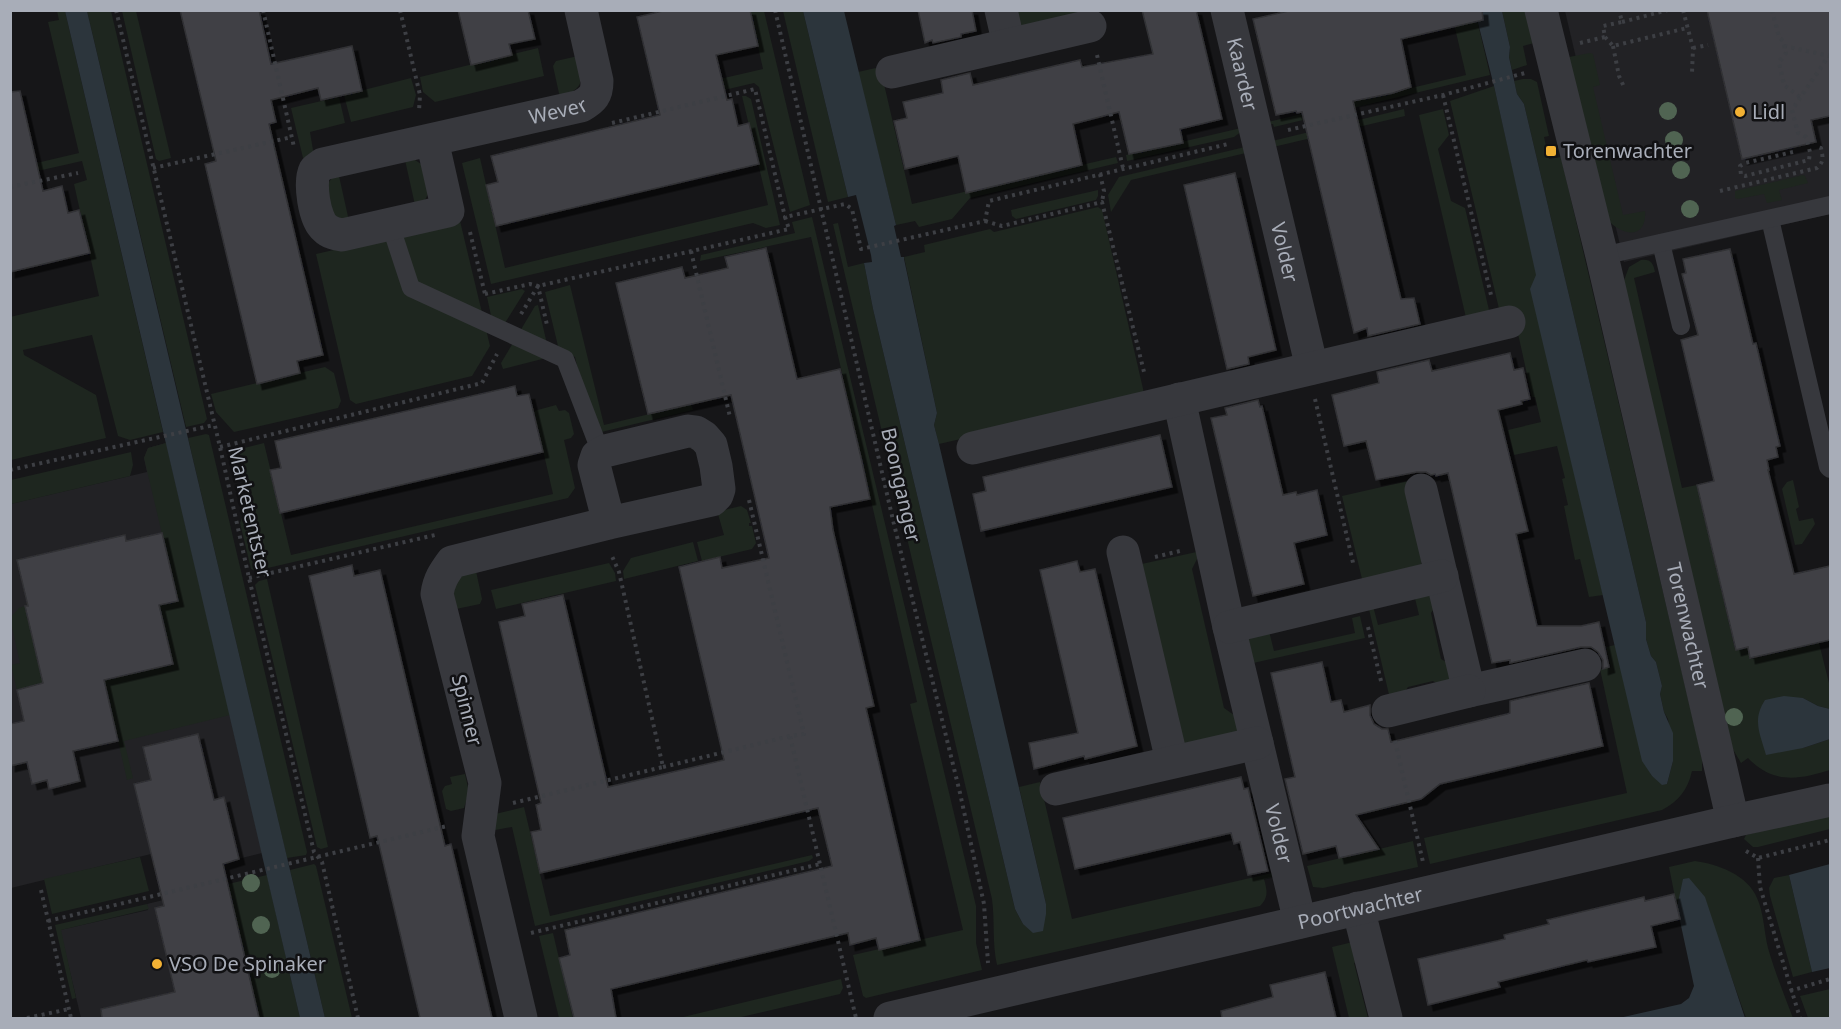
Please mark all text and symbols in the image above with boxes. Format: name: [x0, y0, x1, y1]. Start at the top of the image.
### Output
street label: Kaarder: [1221, 35, 1264, 114]
street label: Wever: [526, 91, 593, 130]
place label: Lidl: [1752, 98, 1785, 125]
marker: Lidl: [1733, 105, 1747, 119]
place label: Torenwachter: [1563, 137, 1692, 164]
marker: Torenwachter: [1544, 144, 1558, 158]
street label: Volder: [1265, 219, 1305, 285]
street label: Boonganger: [875, 425, 928, 545]
street label: Marketentster: [222, 444, 279, 580]
street label: Torenwachter: [1660, 560, 1716, 692]
street label: Spinner: [446, 671, 489, 748]
street label: Volder: [1259, 801, 1299, 866]
street label: Poortwachter: [1295, 880, 1425, 935]
place label: VSO De Spinaker: [169, 950, 326, 977]
marker: VSO De Spinaker: [150, 957, 164, 971]

